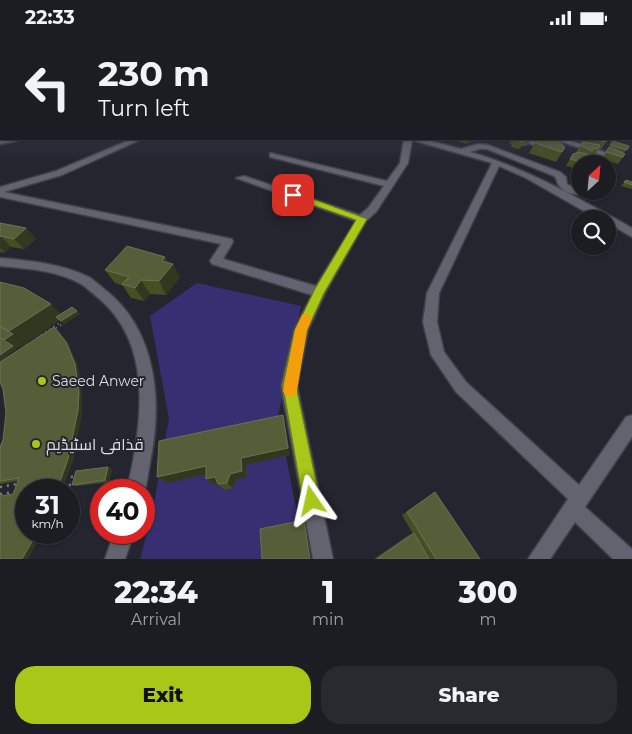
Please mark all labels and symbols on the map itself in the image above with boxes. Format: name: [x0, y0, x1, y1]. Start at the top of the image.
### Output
north arrow: [571, 155, 616, 200]
pin: [272, 174, 314, 216]
place label: Saeed Anwer: [52, 372, 145, 390]
marker: Saeed Anwer: [36, 375, 48, 387]
place label: قذافی اسٹیڈیم: [46, 435, 144, 456]
marker: قذافی اسٹیڈیم: [30, 438, 42, 450]
position arrow: [285, 474, 337, 526]
speed limit sign: 40: [90, 479, 155, 544]

